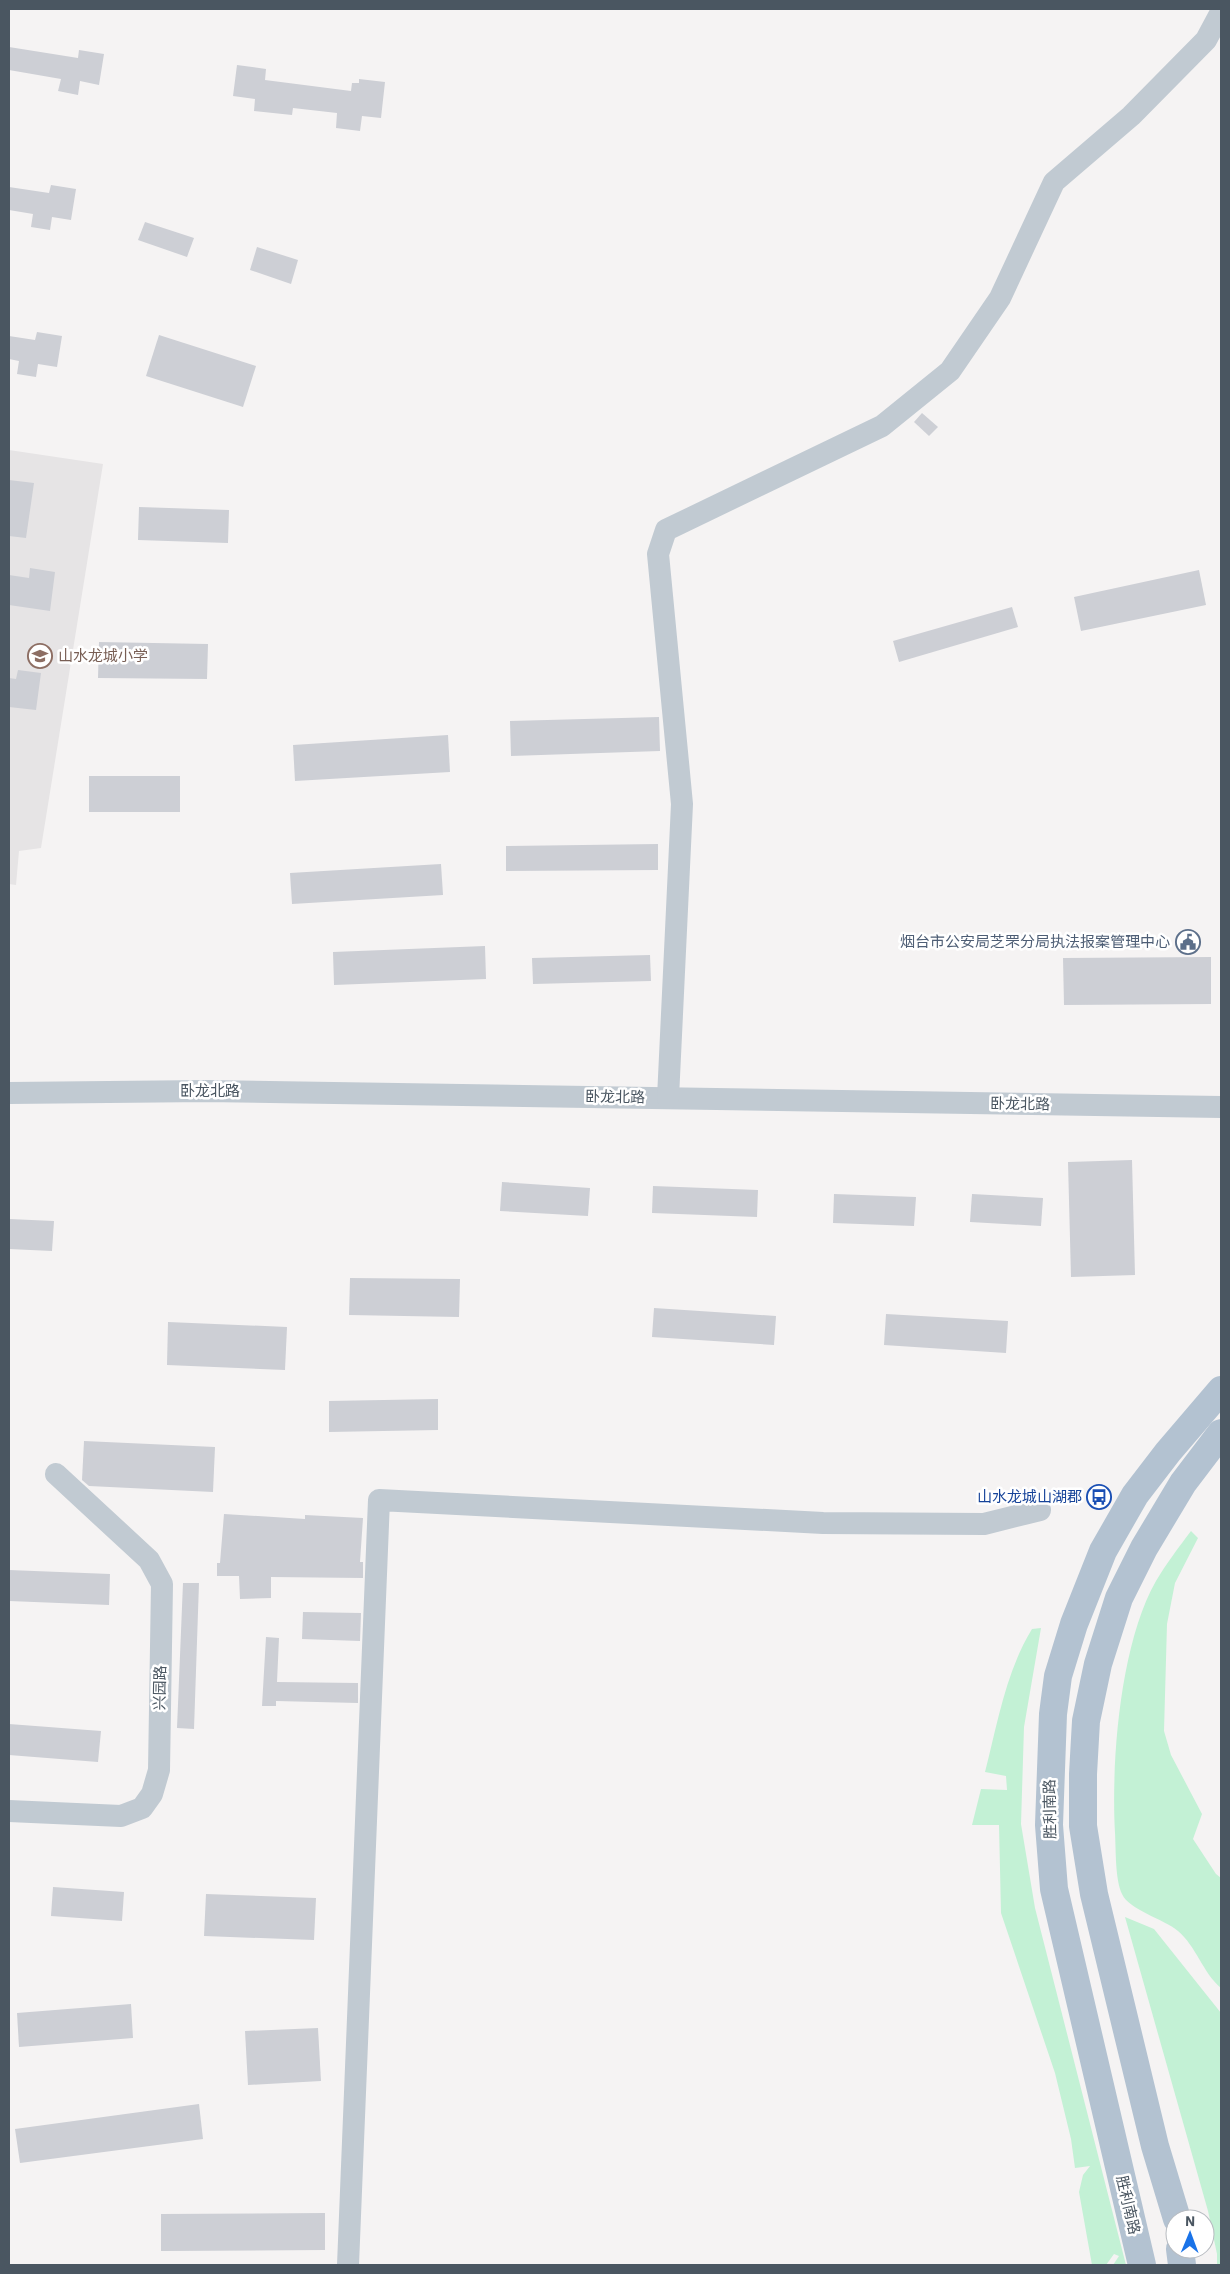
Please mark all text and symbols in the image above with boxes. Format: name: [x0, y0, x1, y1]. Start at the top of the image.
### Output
school or university icon: 山水龙城小学: [27, 643, 53, 669]
place label: 山水龙城小学: [58, 646, 148, 665]
public building icon: 烟台市公安局芝罘分局执法报案管理中心: [1175, 929, 1201, 955]
place label: 烟台市公安局芝罘分局执法报案管理中心: [900, 932, 1170, 951]
street label: 卧龙北路: [180, 1081, 240, 1100]
street label: 卧龙北路: [585, 1086, 645, 1107]
street label: 卧龙北路: [990, 1093, 1050, 1114]
bus stop icon: 山水龙城山湖郡: [1086, 1484, 1112, 1510]
place label: 山水龙城山湖郡: [977, 1487, 1082, 1506]
street label: 兴园路: [150, 1665, 169, 1711]
street label: 胜利南路: [1039, 1779, 1060, 1839]
street label: 胜利南路: [1112, 2174, 1144, 2236]
north arrow: [1165, 2209, 1215, 2259]
text: N: [1185, 2212, 1195, 2230]

